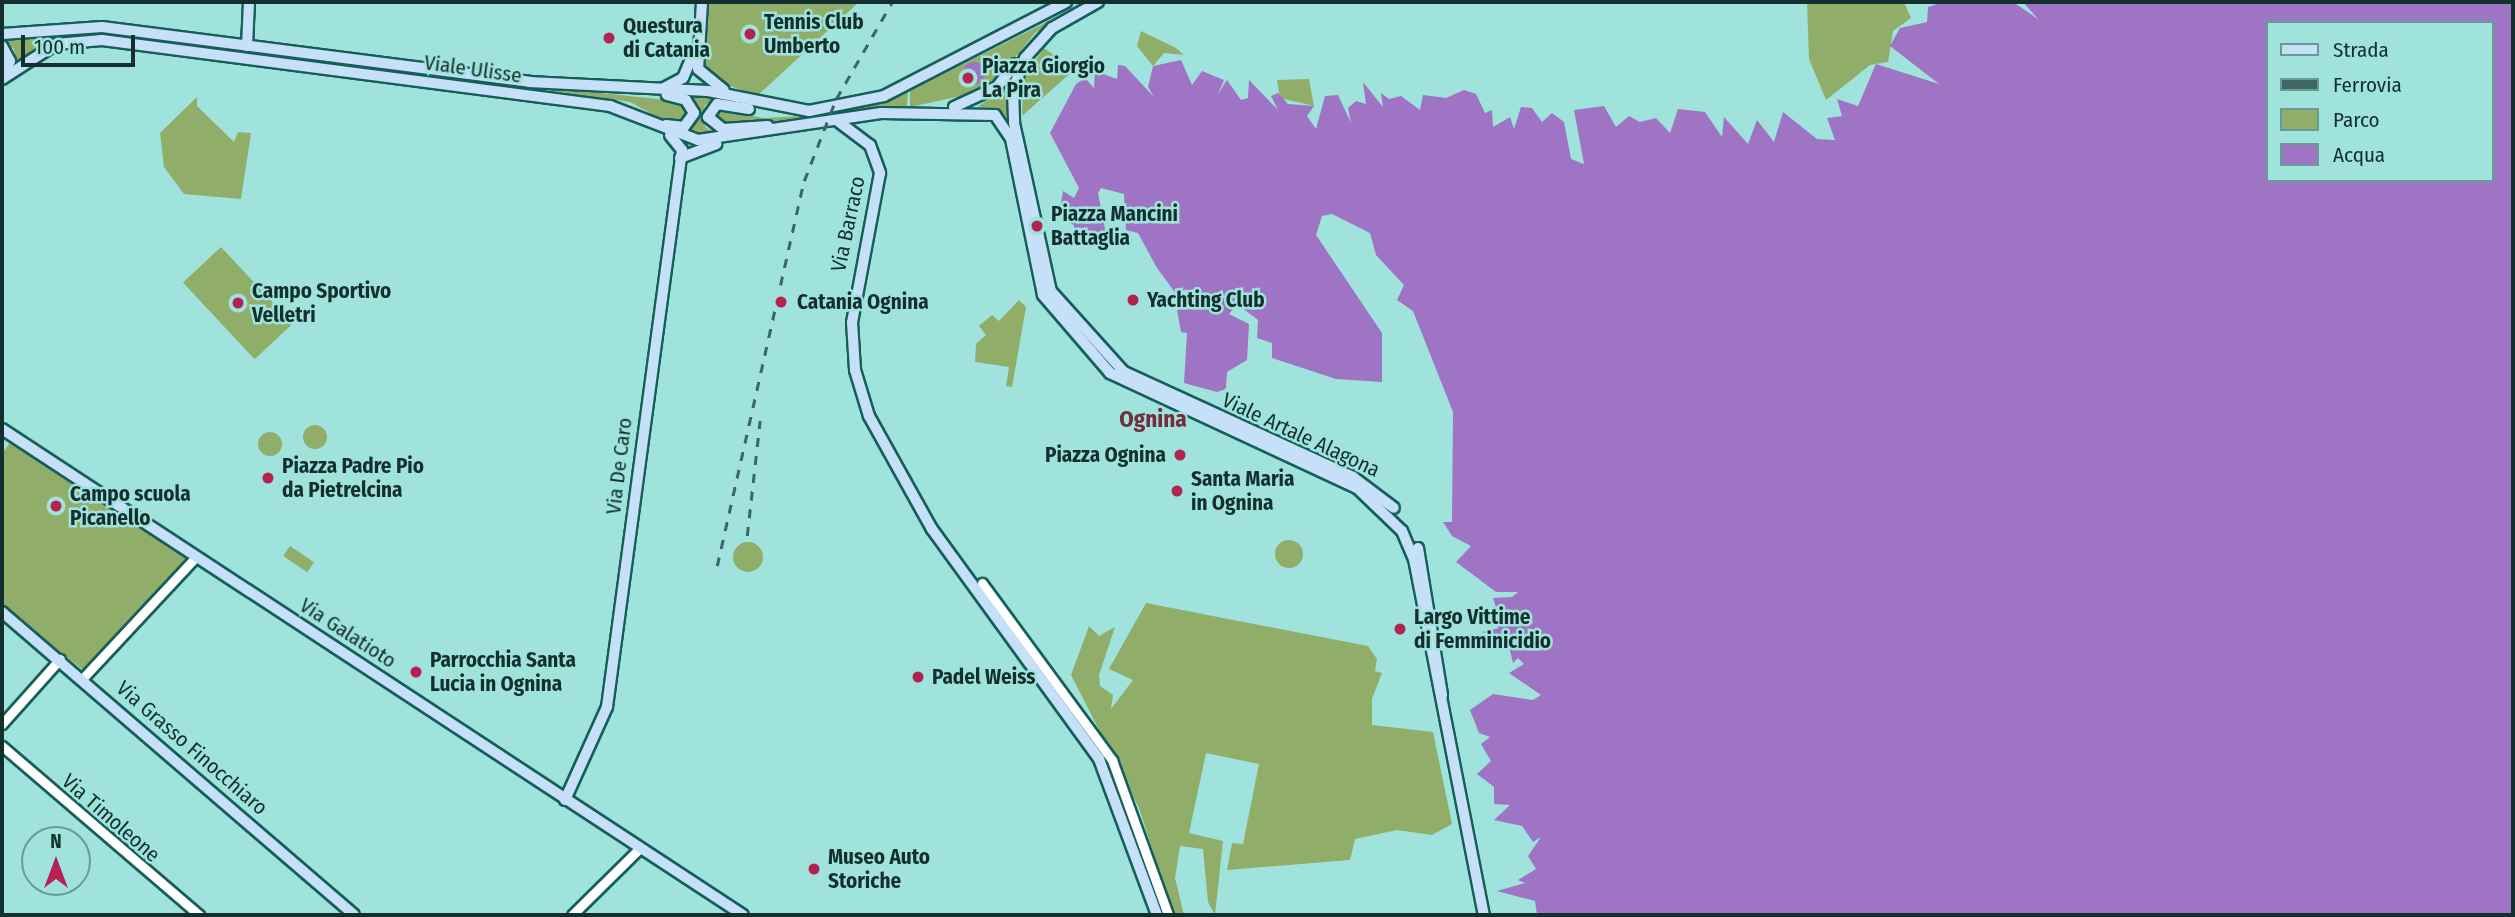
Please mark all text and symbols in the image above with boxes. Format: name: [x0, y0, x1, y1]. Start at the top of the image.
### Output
place label: Tennis Club Umberto: [764, 9, 864, 59]
place label: Questura di Catania: [623, 13, 710, 63]
scale bar: [24, 21, 138, 65]
legend: [2266, 21, 2494, 182]
marker: Tennis Club Umberto: [742, 26, 758, 42]
marker: Questura di Catania: [601, 30, 617, 46]
text: 100 m: [34, 34, 85, 60]
text: Strada: [2333, 37, 2389, 63]
street label: Viale Ulisse: [423, 50, 523, 88]
place label: Piazza Giorgio La Pira: [982, 53, 1105, 103]
marker: Piazza Giorgio La Pira: [960, 70, 976, 86]
text: Ferrovia: [2333, 72, 2402, 98]
text: Parco: [2333, 107, 2380, 133]
text: Acqua: [2333, 142, 2385, 168]
street label: Via Barraco: [826, 174, 870, 274]
place label: Piazza Mancini Battaglia: [1051, 201, 1178, 251]
marker: Piazza Mancini Battaglia: [1029, 218, 1045, 234]
place label: Campo Sportivo Velletri: [252, 278, 391, 328]
place label: Yachting Club: [1147, 287, 1265, 313]
place label: Catania Ognina: [797, 289, 929, 315]
marker: Catania Ognina: [771, 292, 791, 312]
marker: Yachting Club: [1125, 292, 1141, 308]
marker: Campo Sportivo Velletri: [230, 295, 246, 311]
street label: Viale Artale Alagona: [1218, 387, 1384, 483]
district label: Ognina: [1119, 405, 1187, 433]
street label: Via De Caro: [601, 416, 637, 516]
place label: Piazza Ognina: [1045, 442, 1166, 468]
marker: Piazza Ognina: [1172, 447, 1188, 463]
place label: Piazza Padre Pio da Pietrelcina: [282, 453, 424, 503]
place label: Santa Maria in Ognina: [1191, 466, 1294, 516]
marker: Piazza Padre Pio da Pietrelcina: [260, 470, 276, 486]
place label: Campo scuola Picanello: [70, 481, 191, 531]
marker: Santa Maria in Ognina: [1169, 483, 1185, 499]
marker: Campo scuola Picanello: [48, 498, 64, 514]
street label: Via Galatioto: [295, 593, 401, 673]
place label: Largo Vittime di Femminicidio: [1414, 604, 1551, 654]
marker: Largo Vittime di Femminicidio: [1392, 621, 1408, 637]
place label: Parrocchia Santa Lucia in Ognina: [430, 647, 576, 697]
marker: Parrocchia Santa Lucia in Ognina: [408, 664, 424, 680]
place label: Padel Weiss: [932, 664, 1035, 690]
marker: Padel Weiss: [910, 669, 926, 685]
street label: Via Grasso Finocchiaro: [111, 676, 273, 820]
street label: Via Timoleone: [57, 769, 165, 867]
north arrow: [21, 826, 91, 896]
text: N: [50, 830, 62, 853]
place label: Museo Auto Storiche: [828, 844, 930, 894]
marker: Museo Auto Storiche: [806, 861, 822, 877]

